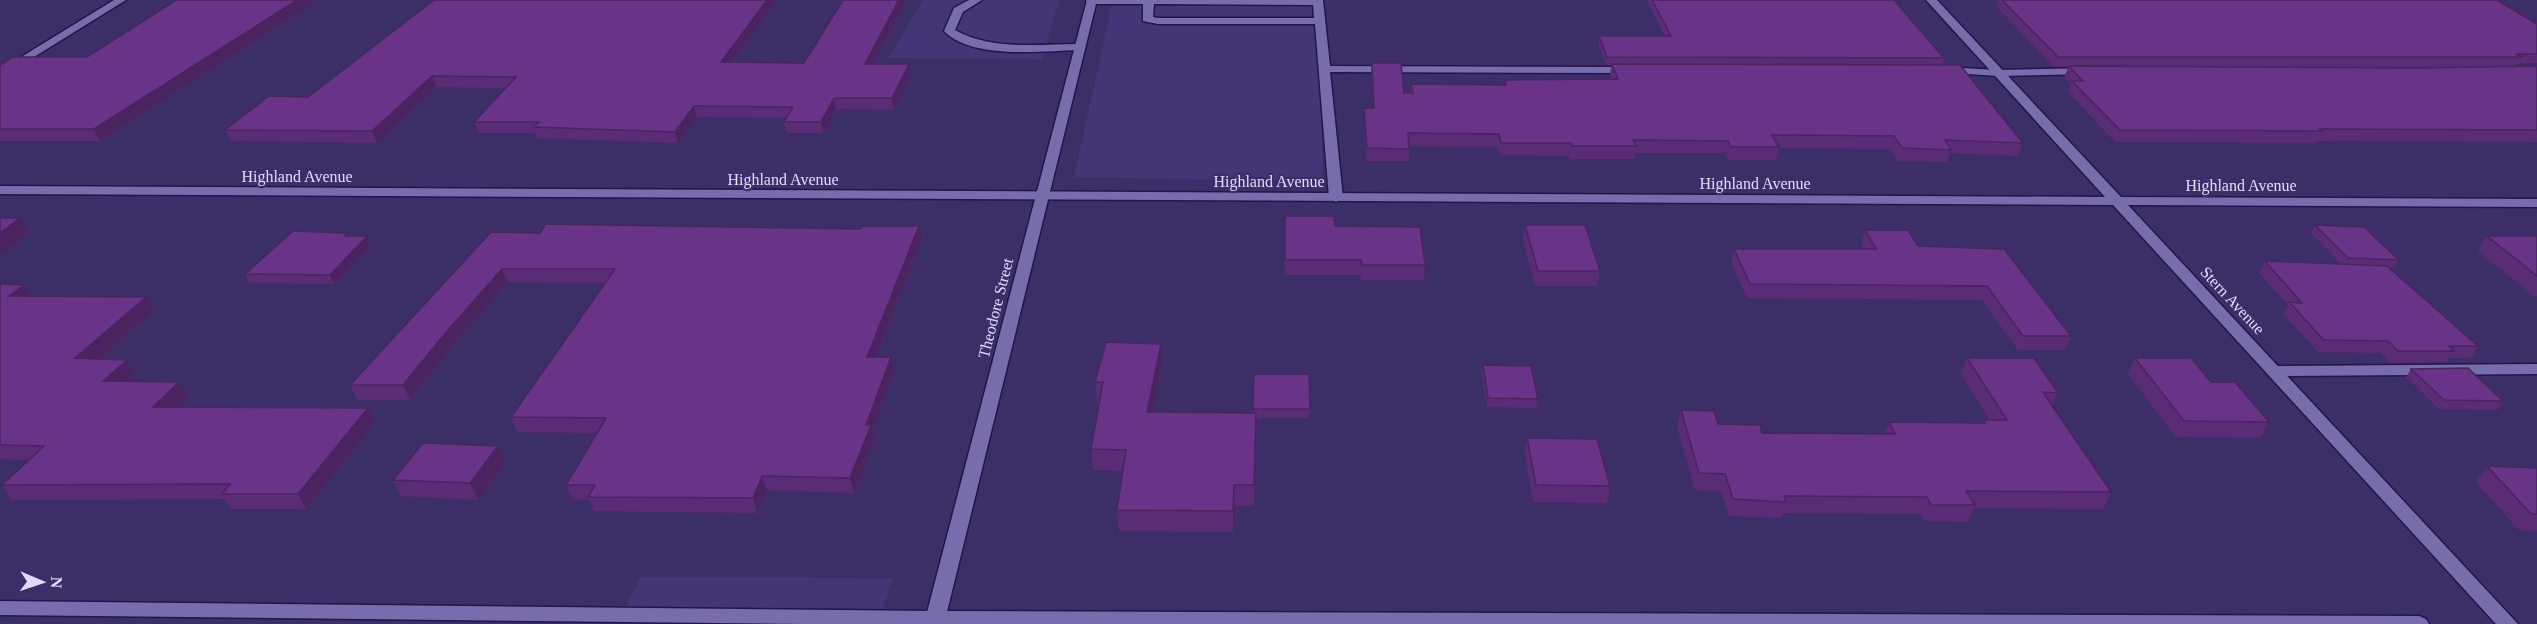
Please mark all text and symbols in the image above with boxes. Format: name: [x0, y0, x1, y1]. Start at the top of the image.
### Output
street label: Highland Avenue: [241, 168, 353, 186]
street label: Highland Avenue: [727, 171, 839, 189]
street label: Highland Avenue: [1213, 173, 1325, 191]
street label: Highland Avenue: [1699, 175, 1811, 193]
street label: Highland Avenue: [2185, 177, 2297, 195]
street label: Theodore Street: [975, 256, 1016, 360]
street label: Stern Avenue: [2197, 263, 2268, 337]
north arrow: [12, 552, 72, 612]
text: N: [48, 576, 65, 589]

